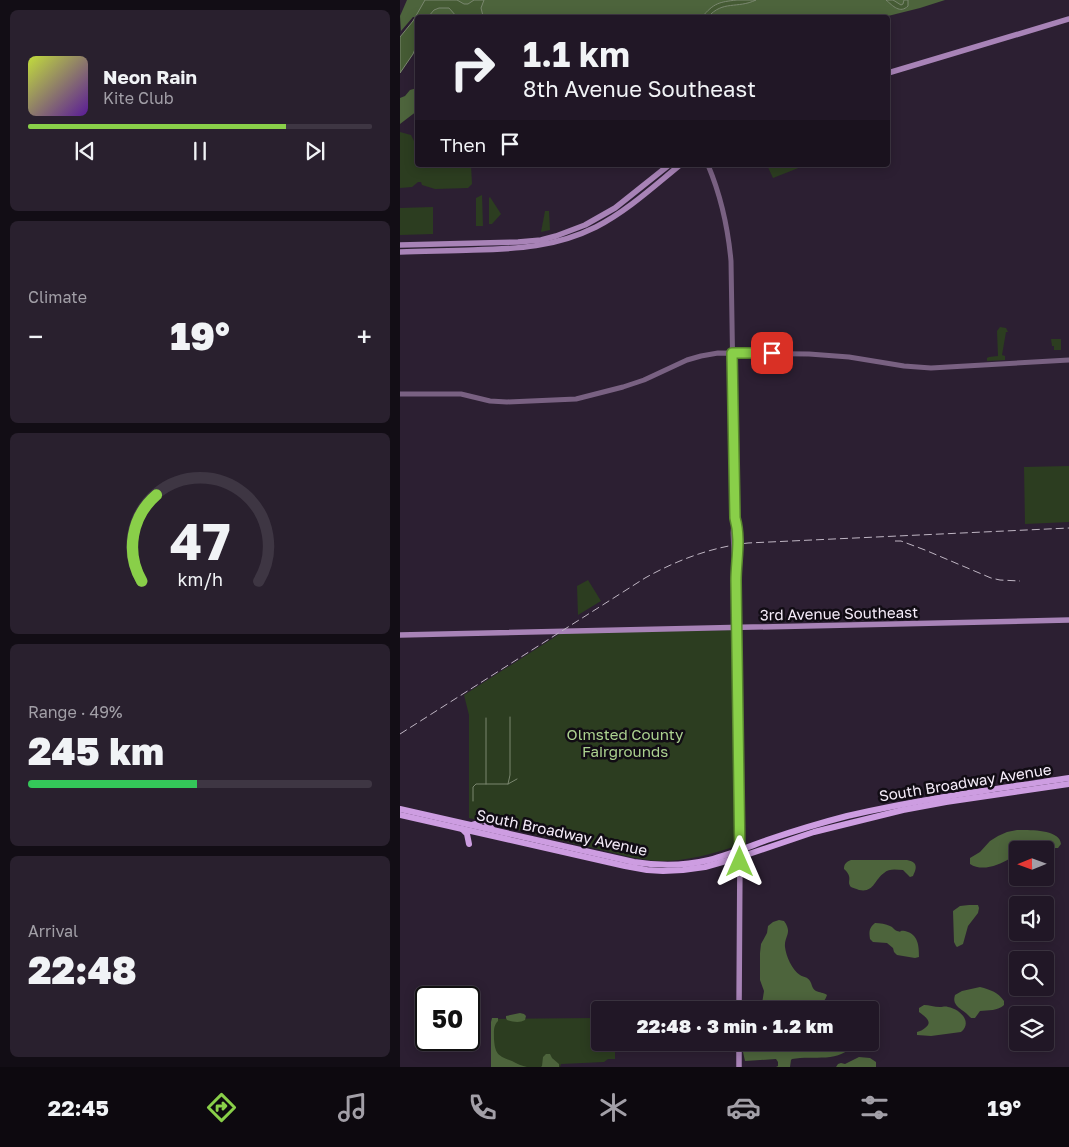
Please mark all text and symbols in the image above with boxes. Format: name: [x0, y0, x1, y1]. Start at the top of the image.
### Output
text: 1.1 km: [523, 33, 630, 75]
icon: right: [440, 35, 505, 100]
text: Neon Rain: [103, 65, 197, 88]
text: 8th Avenue Southeast: [523, 75, 756, 102]
text: Kite Club: [103, 88, 174, 108]
icon: arrive: [496, 130, 524, 158]
text: Then: [440, 133, 486, 156]
icon: previous: [71, 137, 99, 165]
icon: pause: [186, 137, 214, 165]
icon: next: [301, 137, 329, 165]
text: Climate: [28, 287, 87, 307]
text: 19°: [170, 313, 230, 358]
text: −: [28, 320, 43, 353]
text: +: [357, 320, 372, 353]
pin: [751, 332, 793, 374]
icon: arrive: [758, 339, 786, 367]
text: 47: [170, 509, 230, 571]
text: km/h: [177, 568, 223, 590]
street label: 3rd Avenue Southeast: [760, 603, 918, 623]
text: Range · 49%: [28, 702, 122, 722]
park label: Olmsted County Fairgrounds: [567, 725, 684, 760]
text: 245 km: [28, 728, 164, 773]
street label: South Broadway Avenue: [878, 759, 1053, 805]
street label: South Broadway Avenue: [475, 805, 649, 859]
position arrow: [713, 835, 765, 887]
north arrow: [1009, 841, 1054, 886]
map controls: [1009, 841, 1054, 1051]
button: sound: [1009, 896, 1054, 941]
text: Arrival: [28, 921, 78, 941]
text: 22:48: [28, 947, 137, 992]
button: search: [1009, 951, 1054, 996]
speed limit sign: 50: [415, 986, 480, 1051]
button: layers: [1009, 1006, 1054, 1051]
text: 22:48 · 3 min · 1.2 km: [637, 1014, 833, 1037]
icon: directions: [204, 1090, 239, 1125]
icon: music: [335, 1090, 370, 1125]
icon: phone: [465, 1090, 500, 1125]
icon: climate: [596, 1090, 631, 1125]
icon: car: [726, 1090, 761, 1125]
icon: filters: [857, 1090, 892, 1125]
text: 22:45: [48, 1094, 109, 1121]
text: 19°: [987, 1094, 1021, 1121]

